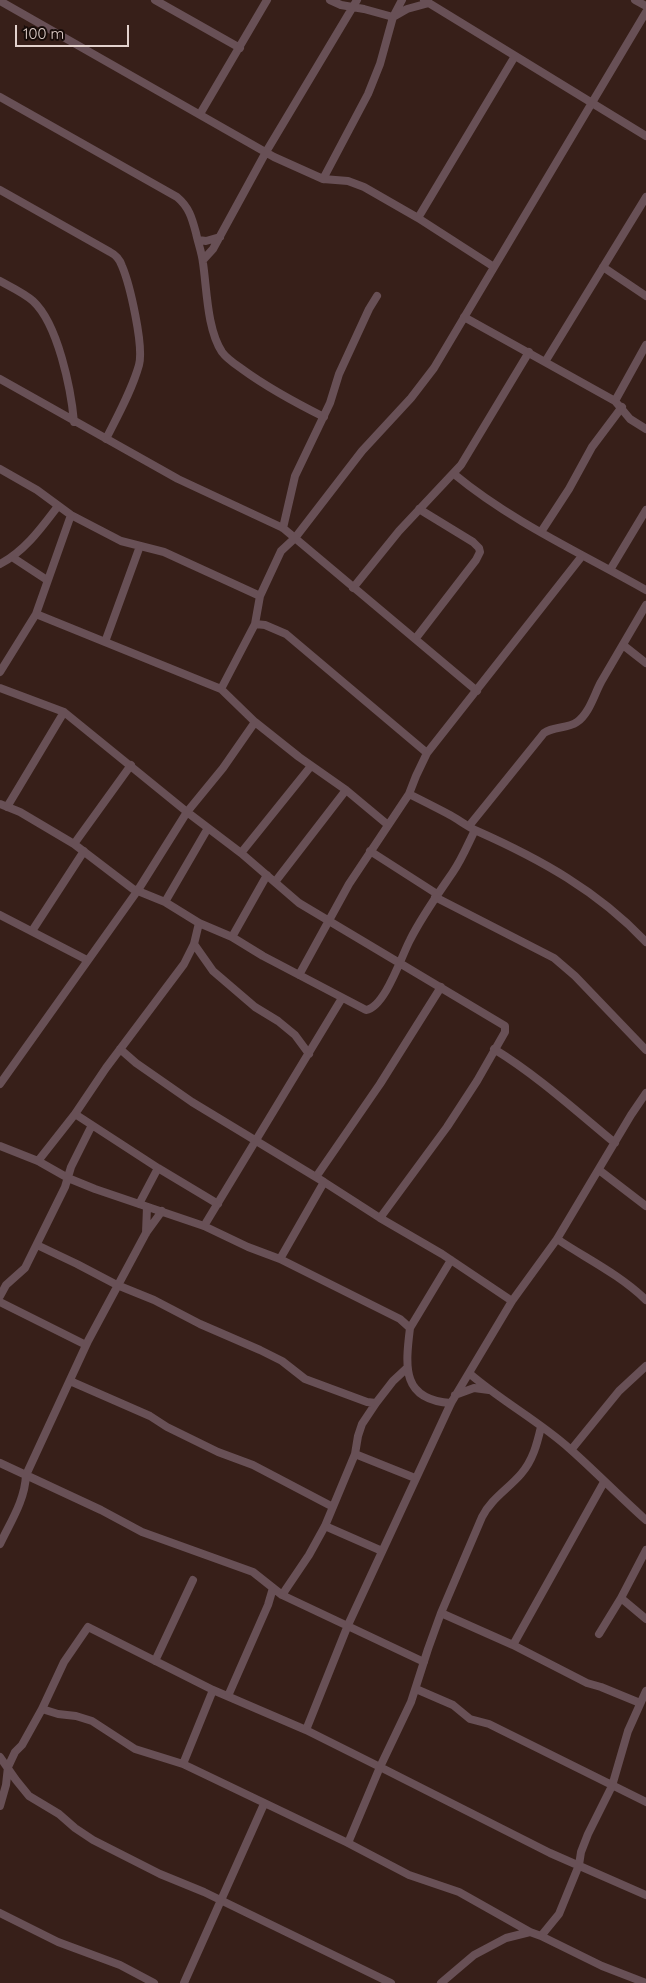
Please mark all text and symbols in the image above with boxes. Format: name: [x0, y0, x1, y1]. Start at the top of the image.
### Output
scale bar: [18, 15, 131, 47]
text: 100 m: [23, 24, 64, 43]

